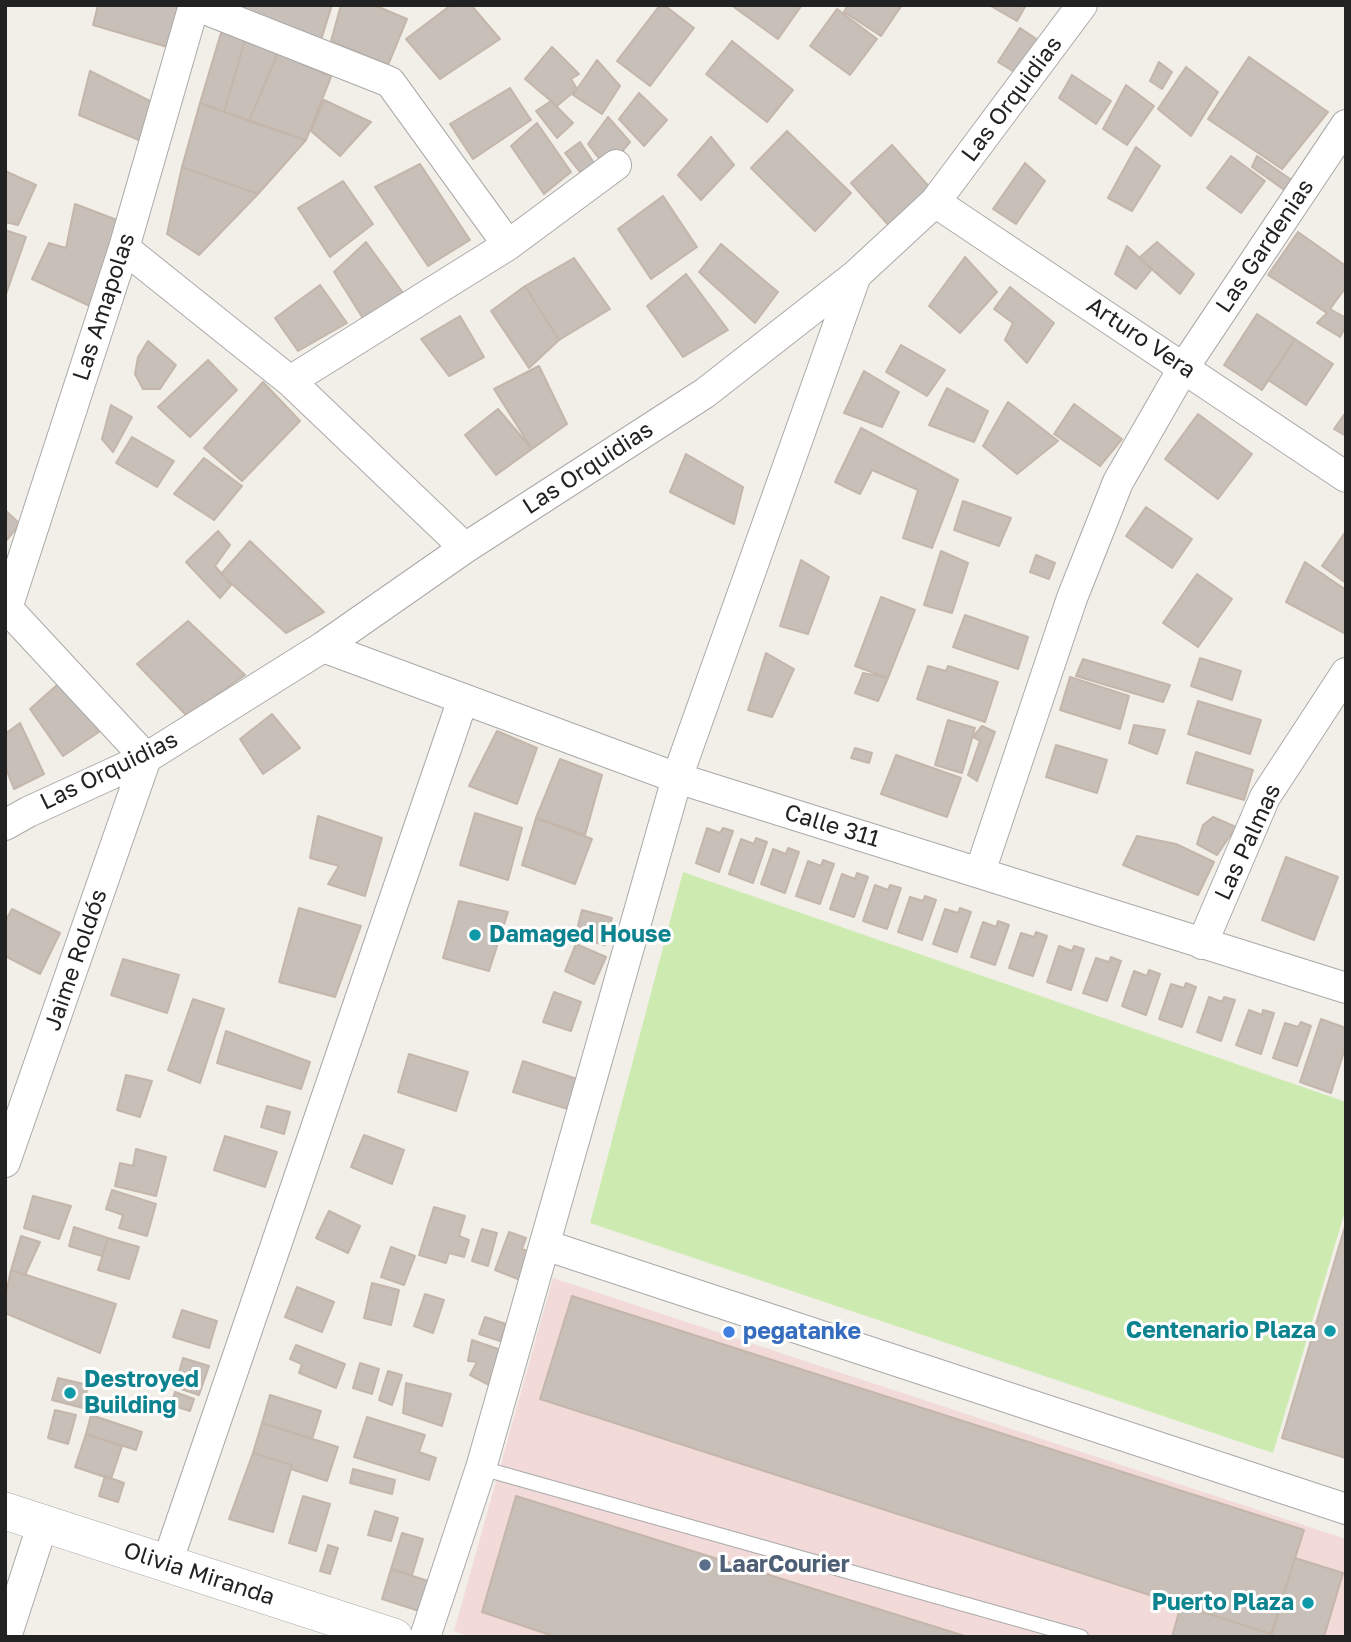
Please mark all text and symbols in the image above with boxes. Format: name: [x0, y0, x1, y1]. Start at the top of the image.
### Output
street label: Las Orquidias: [956, 31, 1068, 167]
street label: Las Gardenias: [1210, 174, 1320, 318]
street label: Las Amapolas: [67, 230, 141, 384]
street label: Arturo Vera: [1081, 292, 1201, 384]
street label: Las Orquidias: [518, 416, 658, 520]
street label: Las Orquidias: [36, 726, 182, 816]
street label: Las Palmas: [1209, 780, 1287, 904]
street label: Calle 311: [781, 798, 883, 854]
street label: Jaime Roldós: [39, 886, 113, 1034]
place label: Damaged House: [489, 921, 671, 949]
marker: Damaged House: [467, 927, 483, 943]
place label: Centenario Plaza: [1126, 1317, 1316, 1345]
place label: pegatanke: [743, 1318, 861, 1346]
marker: Centenario Plaza: [1322, 1323, 1338, 1339]
marker: pegatanke: [721, 1324, 737, 1340]
place label: Destroyed Building: [84, 1366, 199, 1420]
marker: Destroyed Building: [62, 1385, 78, 1401]
street label: Olivia Miranda: [120, 1537, 278, 1611]
place label: LaarCourier: [719, 1551, 850, 1579]
marker: LaarCourier: [697, 1557, 713, 1573]
place label: Puerto Plaza: [1152, 1589, 1294, 1617]
marker: Puerto Plaza: [1300, 1595, 1316, 1611]

